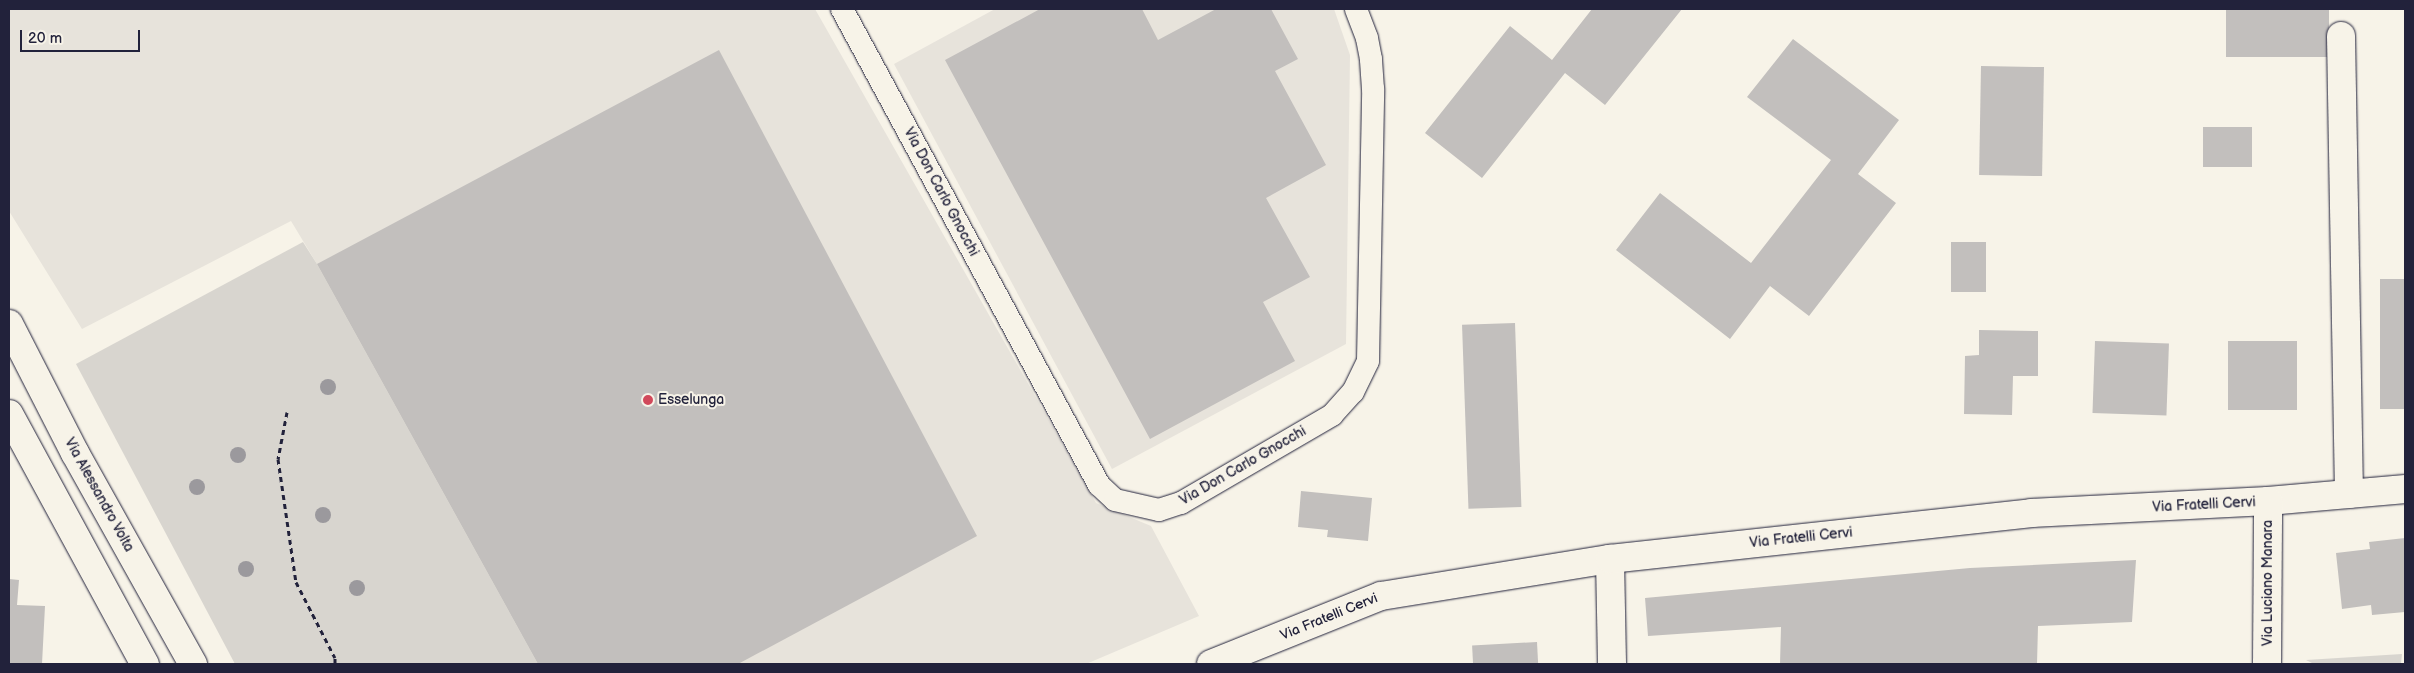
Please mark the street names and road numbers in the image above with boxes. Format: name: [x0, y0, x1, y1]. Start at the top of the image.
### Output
street label: Via Don Carlo Gnocchi: [900, 125, 982, 259]
street label: Via Don Carlo Gnocchi: [1177, 423, 1309, 509]
street label: Via Alessandro Volta: [61, 435, 137, 555]
street label: Via Fratelli Cervi: [2152, 494, 2256, 516]
street label: Via Luciano Manara: [2260, 520, 2276, 646]
street label: Via Fratelli Cervi: [1749, 524, 1853, 552]
street label: Via Fratelli Cervi: [1278, 590, 1380, 644]

